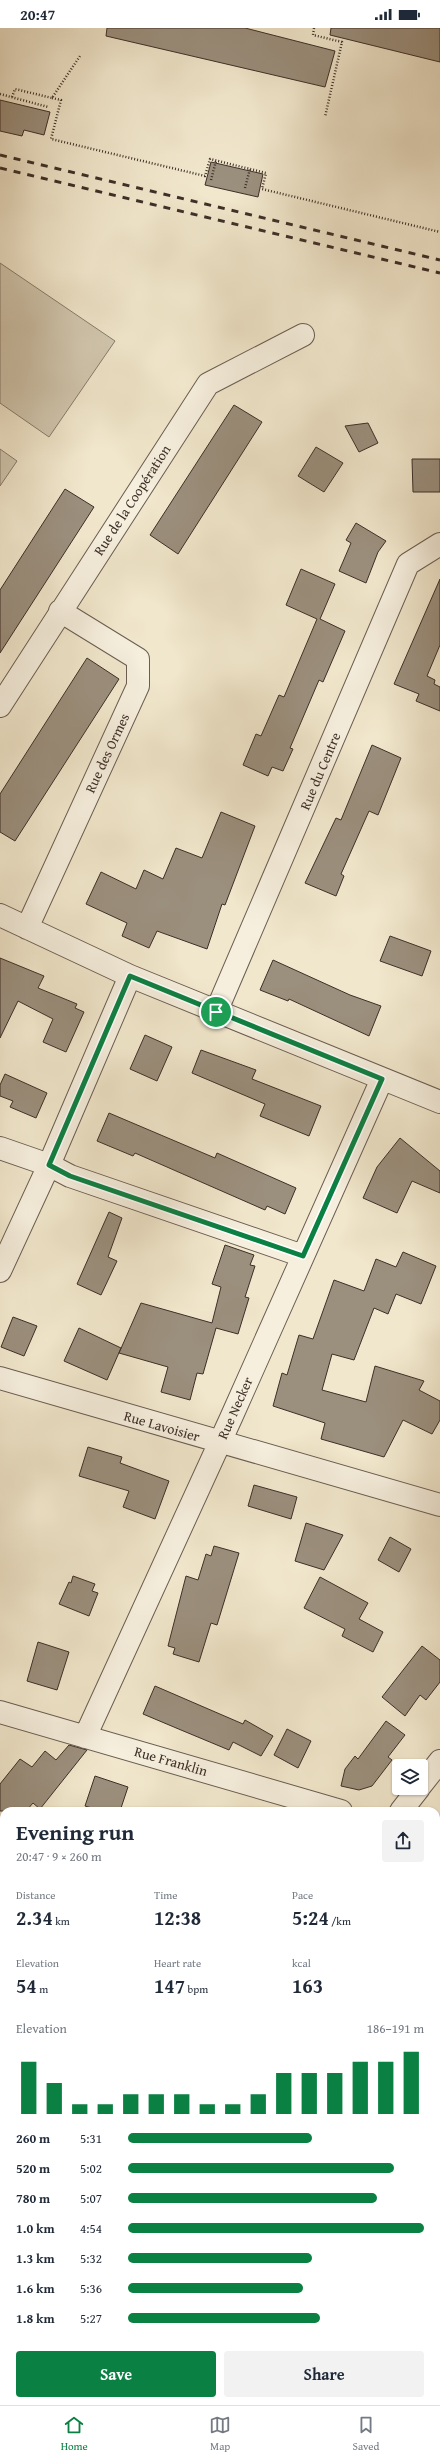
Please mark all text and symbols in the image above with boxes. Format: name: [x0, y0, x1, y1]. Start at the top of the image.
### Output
text: 20:47: [20, 4, 55, 25]
street label: Rue de la Coopération: [89, 441, 175, 559]
street label: Rue des Ormes: [80, 710, 134, 796]
street label: Rue du Centre: [295, 729, 345, 813]
pin: [199, 995, 233, 1029]
icon: arrive: [205, 1001, 227, 1023]
street label: Rue Necker: [212, 1373, 258, 1442]
street label: Rue Lavoisier: [122, 1406, 203, 1446]
street label: Rue Franklin: [132, 1741, 210, 1781]
map controls: [392, 1759, 428, 1795]
button: layers: [392, 1759, 428, 1795]
text: Evening run: [16, 1816, 134, 1848]
button: share: [382, 1820, 424, 1862]
text: 20:47 · 9 × 260 m: [16, 1847, 102, 1866]
text: Distance: [16, 1887, 55, 1903]
text: Time: [154, 1887, 177, 1903]
text: Pace: [292, 1887, 313, 1903]
text: 2.34: [16, 1903, 53, 1932]
text: 12:38: [154, 1903, 201, 1932]
text: 5:24: [292, 1903, 329, 1932]
text: km: [53, 1913, 70, 1929]
text: /km: [329, 1913, 351, 1929]
text: Elevation: [16, 1955, 59, 1971]
text: Heart rate: [154, 1955, 201, 1971]
text: kcal: [292, 1955, 311, 1971]
text: 54: [16, 1971, 37, 2000]
text: 147: [154, 1971, 185, 2000]
text: 163: [292, 1971, 323, 2000]
text: m: [37, 1981, 48, 1997]
text: bpm: [185, 1981, 208, 1997]
text: Elevation: [16, 2019, 67, 2038]
text: 186–191 m: [367, 2019, 424, 2038]
text: 260 m: [16, 2129, 50, 2148]
text: 5:31: [80, 2129, 102, 2148]
text: 520 m: [16, 2159, 50, 2178]
text: 5:02: [80, 2159, 102, 2178]
text: 780 m: [16, 2189, 50, 2208]
text: 5:07: [80, 2189, 102, 2208]
text: 1.0 km: [16, 2219, 55, 2238]
text: 4:54: [80, 2219, 102, 2238]
text: 1.3 km: [16, 2249, 55, 2268]
text: 5:32: [80, 2249, 102, 2268]
text: 1.6 km: [16, 2279, 55, 2298]
text: 5:36: [80, 2279, 102, 2298]
text: 1.8 km: [16, 2309, 55, 2328]
text: 5:27: [80, 2309, 102, 2328]
button: Save: [16, 2351, 216, 2397]
button: Share: [224, 2351, 424, 2397]
tab: Home: [61, 2414, 88, 2454]
tab: Map: [209, 2414, 231, 2454]
tab: Saved: [353, 2414, 379, 2454]

